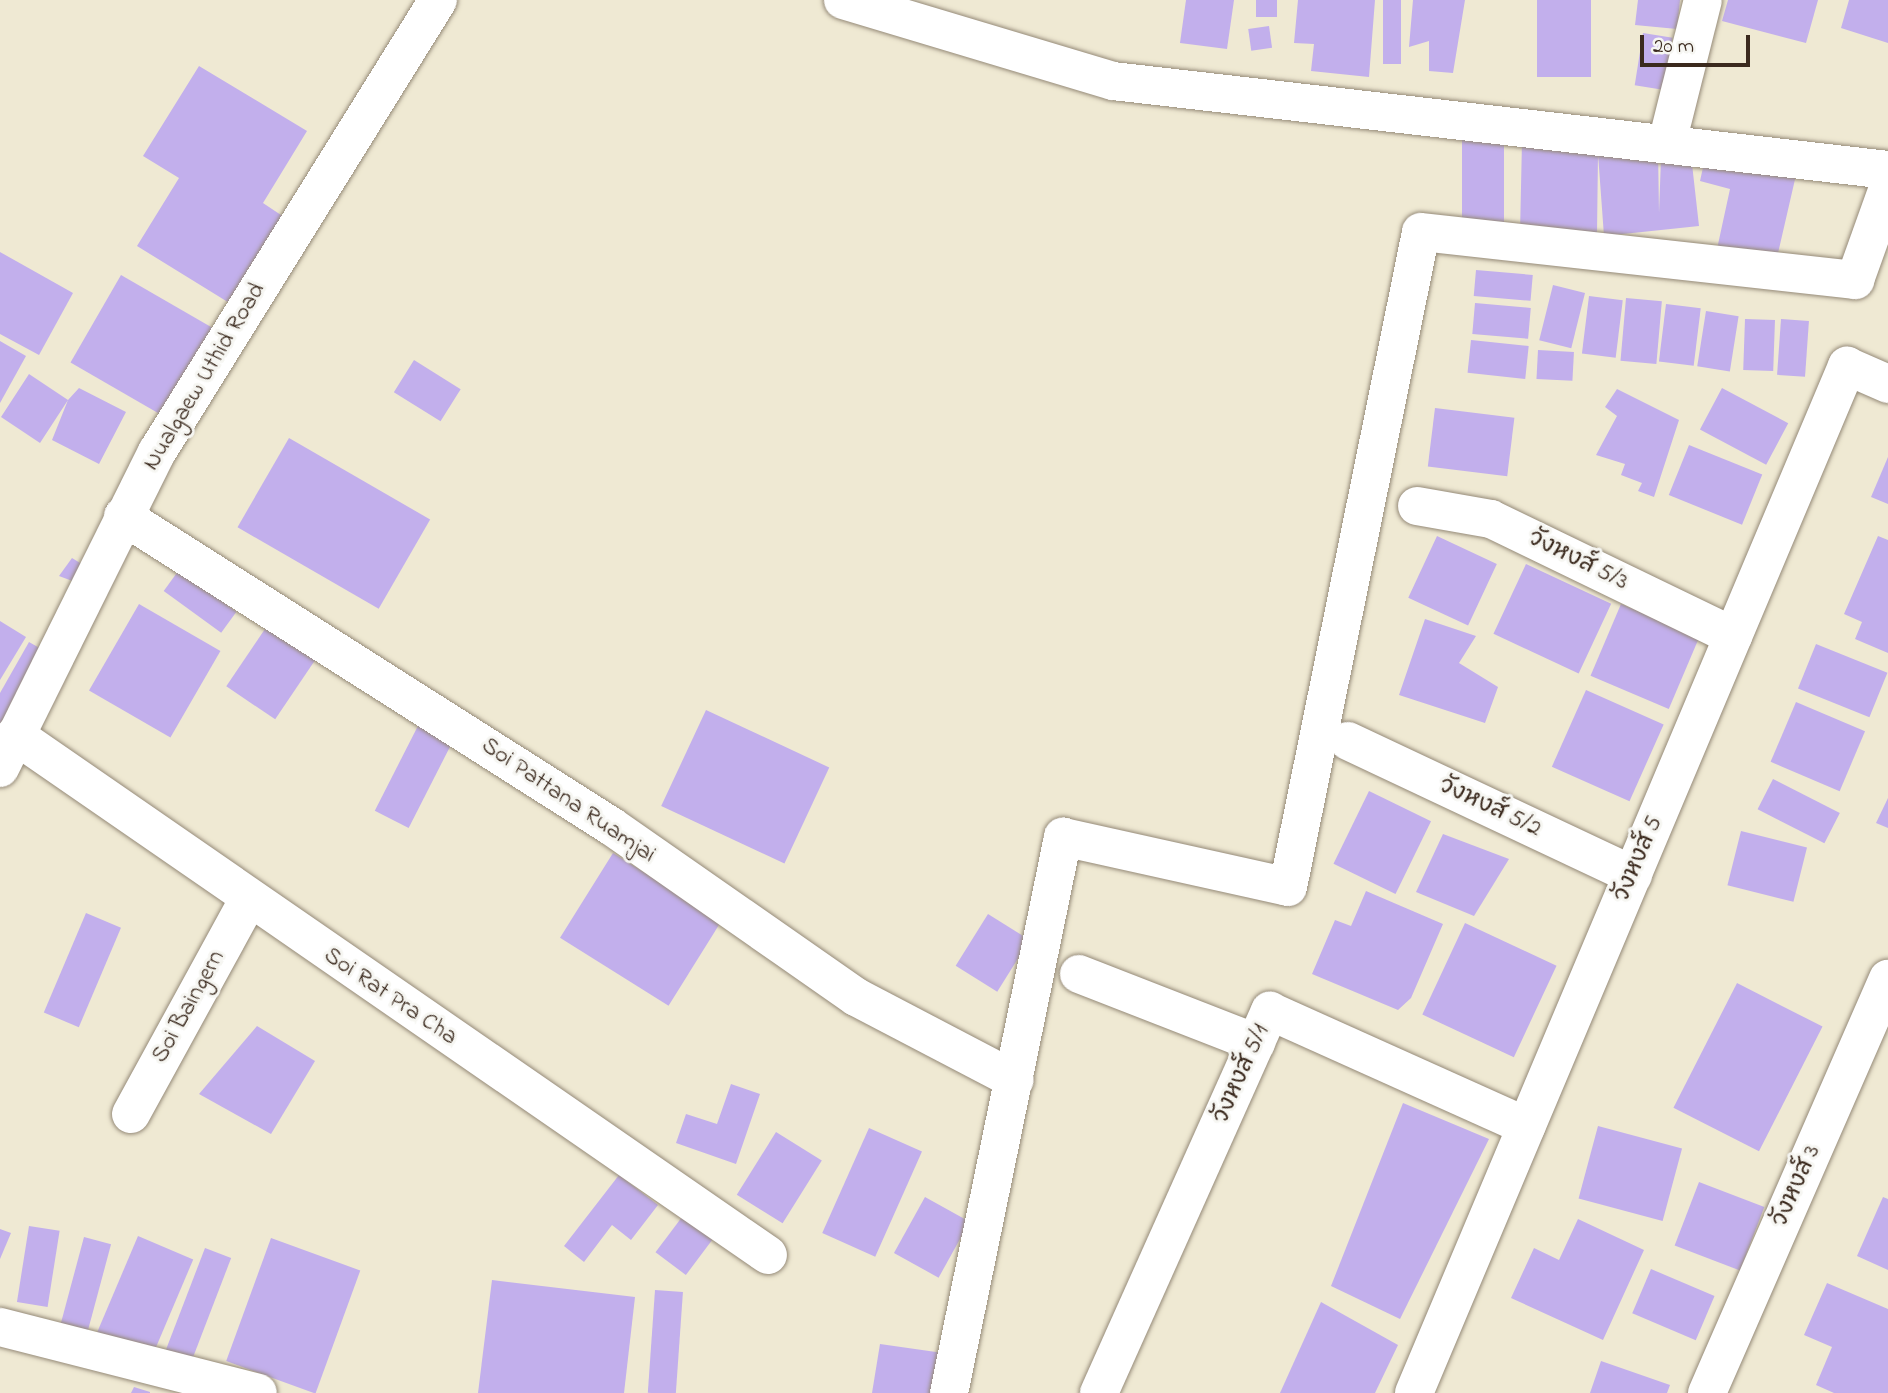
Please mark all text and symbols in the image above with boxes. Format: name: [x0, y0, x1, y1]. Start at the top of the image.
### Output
scale bar: [1643, 21, 1753, 65]
text: 20 m: [1653, 32, 1694, 62]
street label: Nualgaew Uthid Road: [138, 278, 272, 476]
street label: วังหงส์ 5/3: [1524, 525, 1632, 597]
street label: Soi Pattana Ruamjai: [475, 732, 661, 870]
street label: วังหงส์ 5/2: [1434, 772, 1546, 844]
street label: วังหงส์ 5: [1608, 812, 1670, 906]
street label: Soi Rat Pra Cha: [318, 942, 462, 1052]
street label: Soi Baingern: [146, 946, 232, 1068]
street label: วังหงส์ 5/1: [1208, 1020, 1276, 1128]
street label: วังหงส์ 3: [1766, 1141, 1828, 1231]

